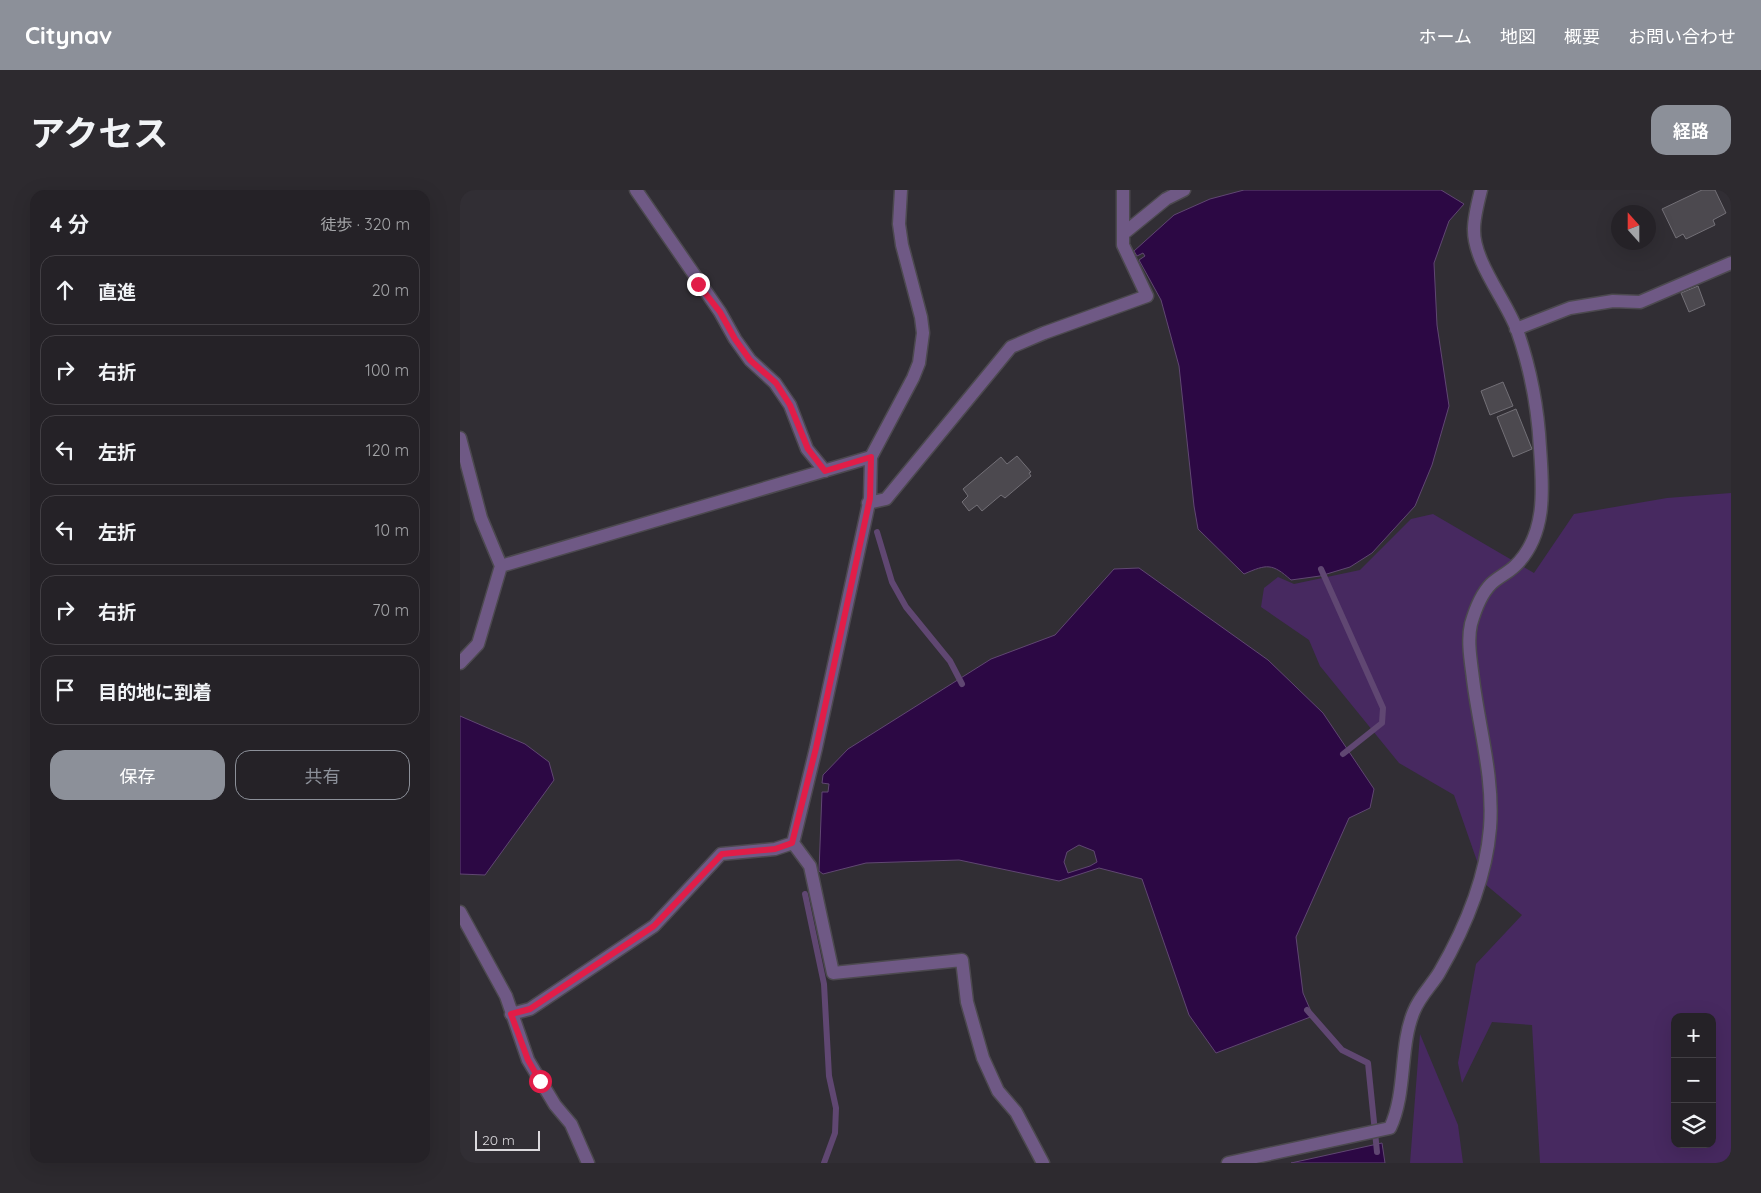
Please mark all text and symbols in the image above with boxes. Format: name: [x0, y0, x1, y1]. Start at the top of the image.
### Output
text: Citynav: [25, 20, 112, 50]
text: ホーム: [1419, 25, 1472, 48]
text: 地図: [1500, 25, 1536, 48]
text: 概要: [1564, 25, 1600, 48]
text: お問い合わせ: [1628, 25, 1736, 48]
button: 経路: [1651, 105, 1731, 155]
text: アクセス: [30, 111, 168, 155]
north arrow: [1611, 205, 1656, 250]
text: 4 分: [50, 211, 89, 237]
text: 徒歩 · 320 m: [320, 214, 410, 234]
route end: [687, 273, 710, 296]
icon: ahead: [51, 276, 79, 304]
text: 直進: [98, 280, 136, 304]
text: 20 m: [372, 280, 409, 300]
icon: right: [51, 356, 79, 384]
text: 右折: [98, 360, 136, 384]
text: 100 m: [365, 360, 409, 380]
icon: left: [51, 436, 79, 464]
text: 左折: [98, 440, 136, 464]
text: 120 m: [366, 440, 409, 460]
icon: left: [51, 516, 79, 544]
text: 左折: [98, 520, 136, 544]
text: 10 m: [375, 520, 409, 540]
icon: right: [51, 596, 79, 624]
text: 右折: [98, 600, 136, 624]
text: 70 m: [372, 600, 409, 620]
icon: arrive: [51, 676, 79, 704]
text: 目的地に到着: [98, 680, 212, 704]
button: 保存: [50, 750, 225, 800]
button: 共有: [235, 750, 410, 800]
map controls: [1671, 1013, 1716, 1148]
button: +: [1671, 1013, 1716, 1058]
button: −: [1671, 1058, 1716, 1103]
route start: [529, 1070, 552, 1093]
button: layers: [1671, 1103, 1716, 1148]
scale bar: [475, 1128, 540, 1151]
text: 20 m: [482, 1131, 515, 1149]

